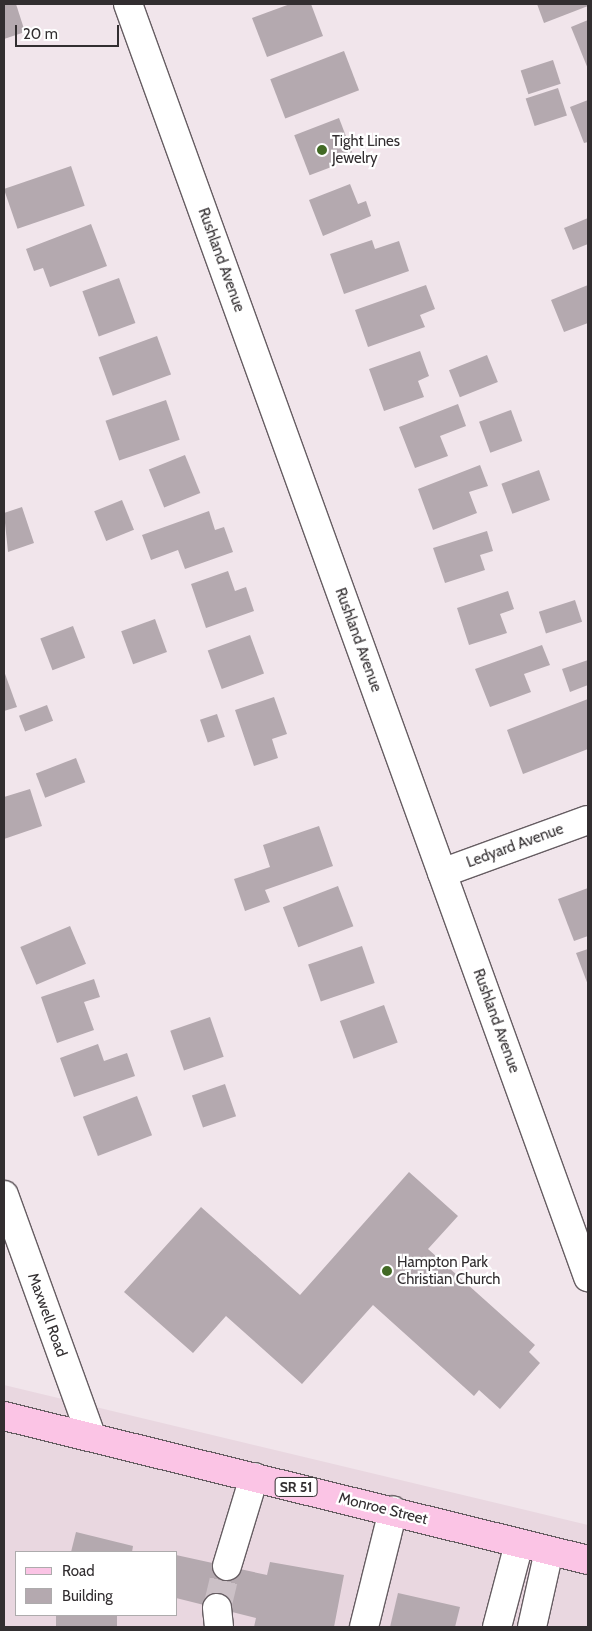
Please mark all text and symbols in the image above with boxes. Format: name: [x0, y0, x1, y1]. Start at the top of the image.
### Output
scale bar: [18, 15, 121, 47]
text: 20 m: [23, 25, 58, 43]
place label: Tight Lines Jewelry: [332, 132, 400, 167]
marker: Tight Lines Jewelry: [316, 144, 328, 156]
street label: Rushland Avenue: [194, 205, 248, 315]
street label: Rushland Avenue: [331, 585, 385, 695]
street label: Ledyard Avenue: [464, 820, 566, 872]
street label: Rushland Avenue: [469, 966, 523, 1076]
place label: Hampton Park Christian Church: [397, 1253, 500, 1288]
marker: Hampton Park Christian Church: [381, 1265, 393, 1277]
street label: Maxwell Road: [24, 1271, 70, 1359]
road number: SR 51: [274, 1475, 318, 1498]
street label: Monroe Street: [337, 1489, 429, 1529]
legend: [15, 1551, 178, 1616]
text: Road: [62, 1562, 95, 1580]
text: Building: [62, 1587, 113, 1605]

